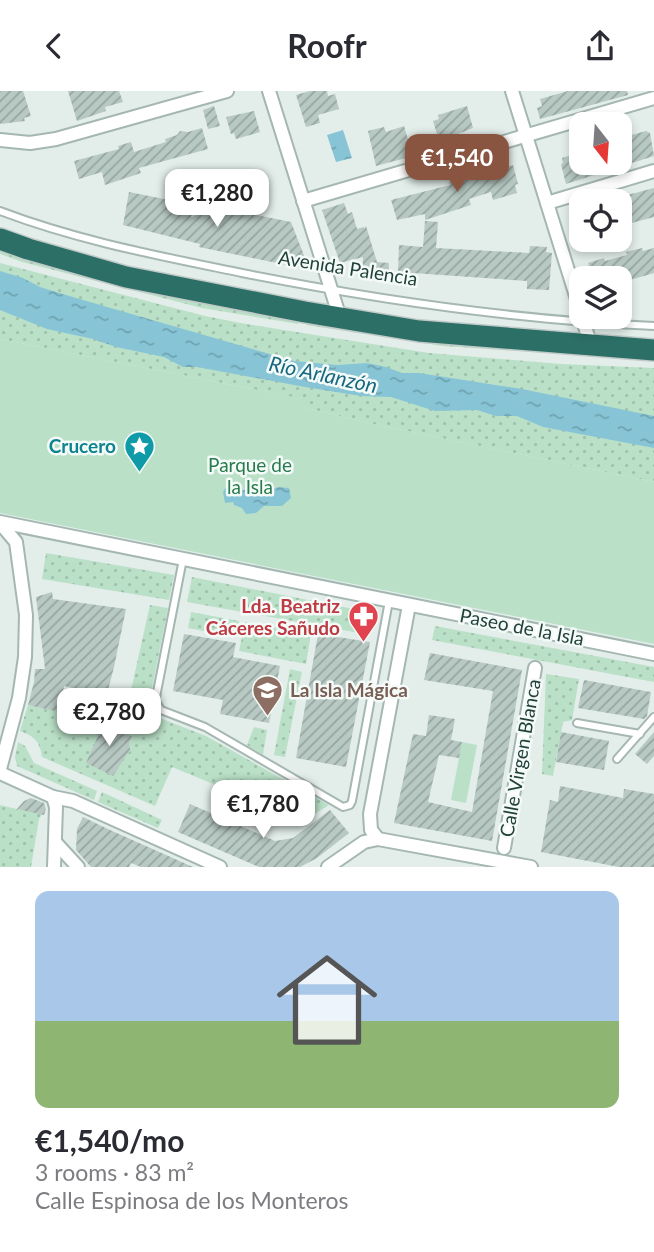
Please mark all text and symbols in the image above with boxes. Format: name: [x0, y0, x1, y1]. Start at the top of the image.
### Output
text: Roofr: [287, 26, 367, 65]
icon: back: [35, 27, 73, 65]
icon: share: [581, 27, 619, 65]
north arrow: [569, 112, 632, 175]
map controls: [569, 112, 632, 329]
pin: €1,540: [400, 134, 514, 194]
text: €1,540: [421, 143, 493, 171]
pin: €1,280: [160, 169, 274, 229]
text: €1,280: [181, 178, 253, 206]
button: locate: [569, 189, 632, 252]
street label: Avenida Palencia: [277, 245, 419, 290]
button: layers: [569, 266, 632, 329]
water label: Río Arlanzón: [267, 350, 380, 397]
place icon: Crucero: [122, 429, 156, 473]
place label: Crucero: [49, 434, 116, 457]
park label: Parque de la Isla: [208, 453, 292, 498]
place label: Lda. Beatriz Cáceres Sañudo: [206, 594, 340, 639]
pharmacy icon: Lda. Beatriz Cáceres Sañudo: [346, 600, 380, 644]
street label: Paseo de la Isla: [458, 603, 586, 650]
school or university icon: La Isla Mágica: [250, 673, 284, 717]
street label: Calle Virgen Blanca: [494, 677, 545, 839]
place label: La Isla Mágica: [290, 678, 408, 701]
pin: €2,780: [52, 689, 166, 748]
text: €2,780: [73, 697, 145, 725]
pin: €1,780: [206, 781, 320, 840]
text: €1,780: [227, 789, 299, 817]
icon: home: [264, 937, 390, 1063]
text: €1,540/mo: [35, 1122, 184, 1158]
text: 3 rooms · 83 m²: [35, 1158, 194, 1186]
text: Calle Espinosa de los Monteros: [35, 1186, 348, 1214]

